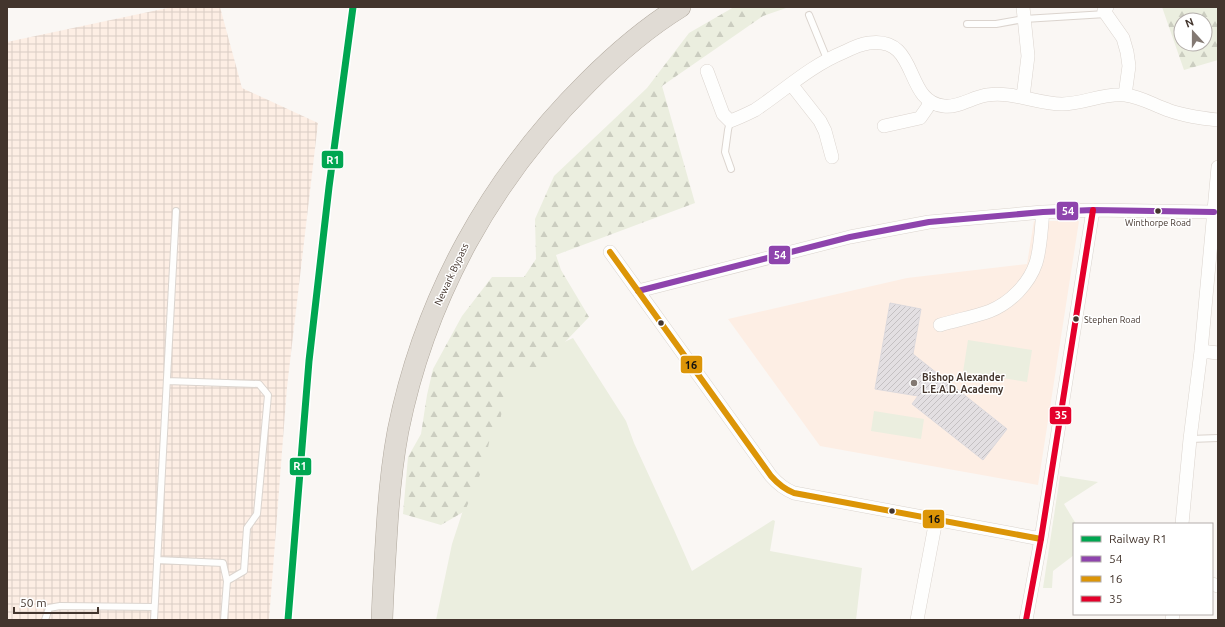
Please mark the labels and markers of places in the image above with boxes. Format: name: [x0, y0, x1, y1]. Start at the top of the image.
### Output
marker: Winthorpe Road: [1153, 206, 1163, 216]
place label: Winthorpe Road: [1125, 218, 1191, 228]
marker: Stephen Road: [1071, 314, 1081, 324]
place label: Stephen Road: [1084, 315, 1141, 325]
unlabelled marker: [656, 318, 666, 328]
place label: Bishop Alexander L.E.A.D. Academy: [922, 372, 1005, 395]
marker: Bishop Alexander L.E.A.D. Academy: [909, 378, 919, 388]
unlabelled marker: [887, 506, 897, 516]

